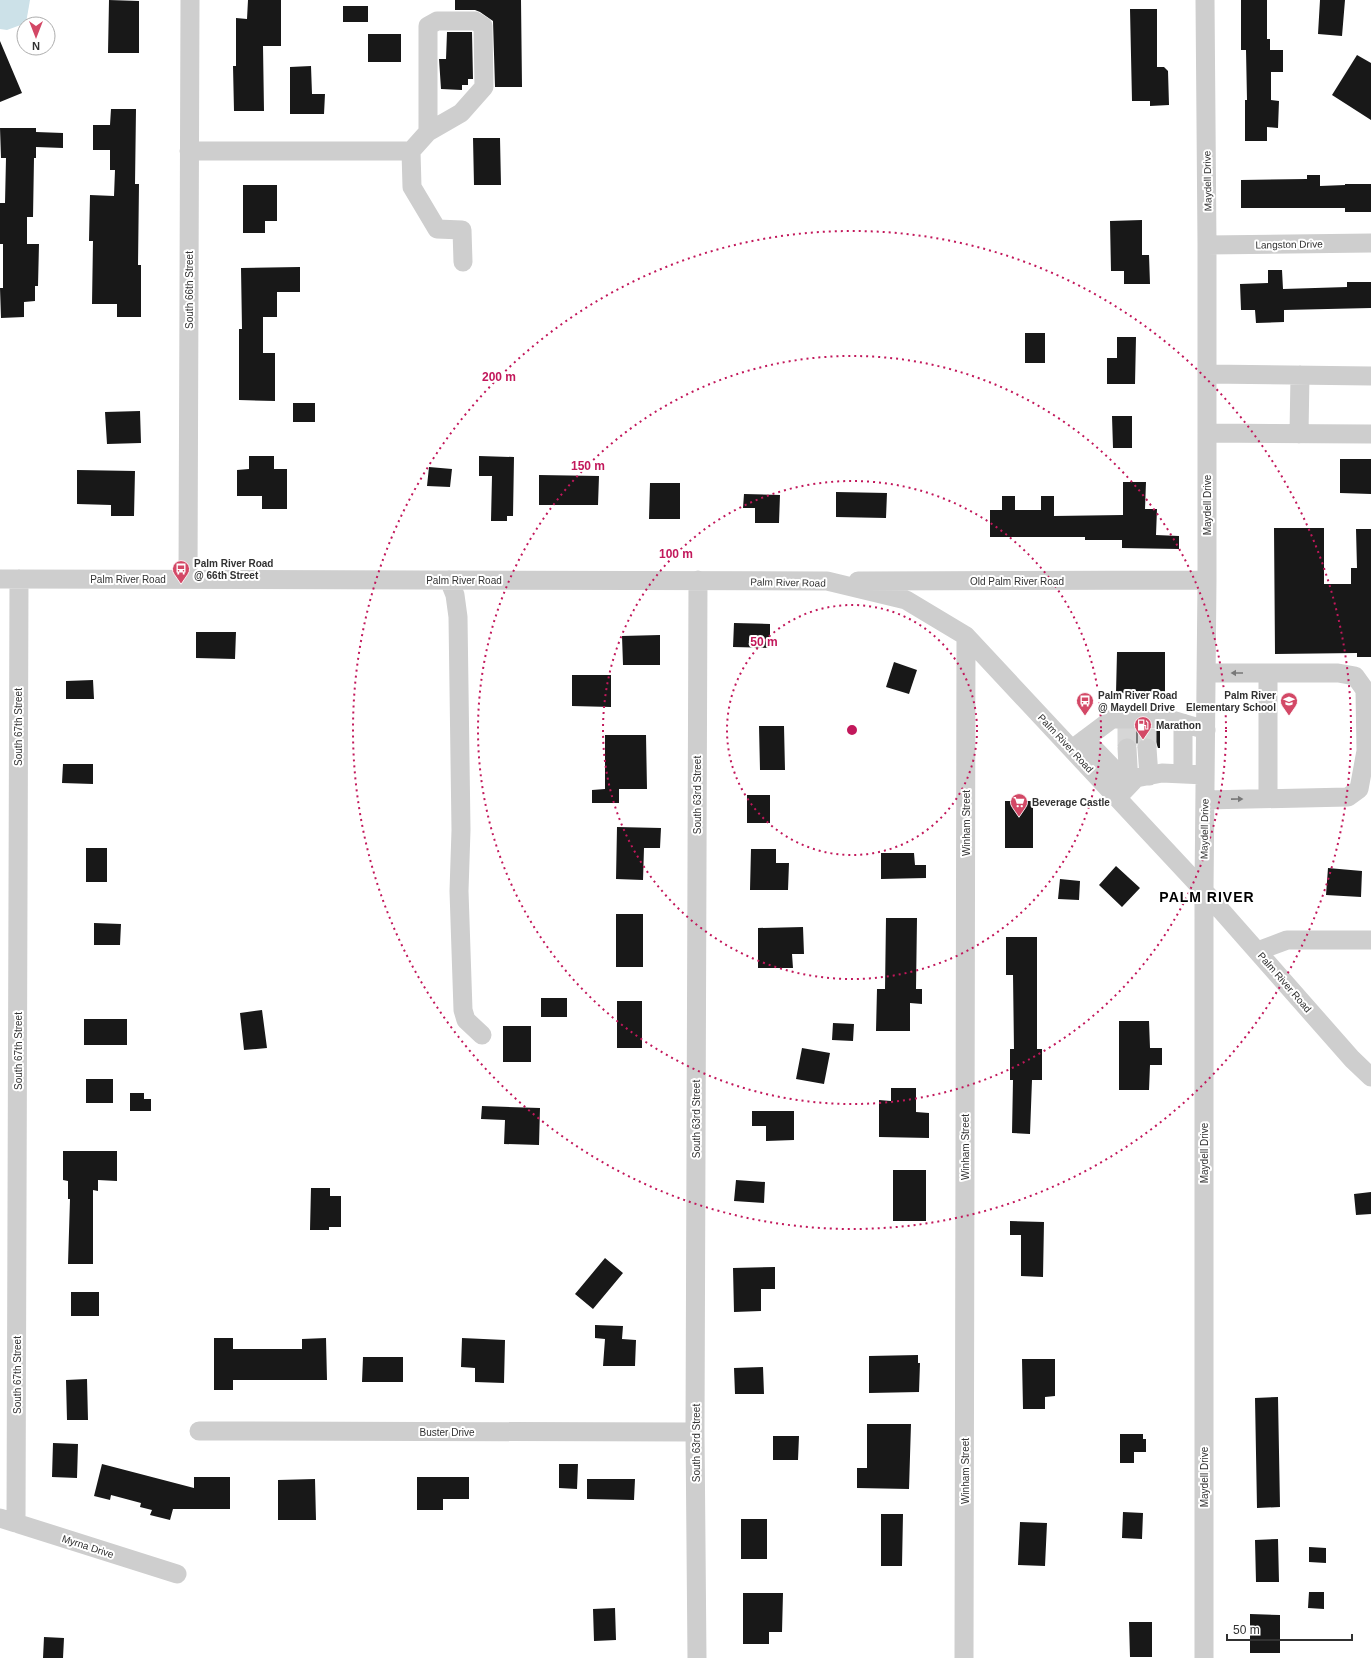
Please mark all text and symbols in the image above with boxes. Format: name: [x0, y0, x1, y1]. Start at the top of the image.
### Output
north arrow: [16, 16, 56, 56]
text: N: [32, 40, 40, 52]
street label: Maydell Drive: [1201, 150, 1214, 211]
street label: Langston Drive: [1255, 238, 1323, 251]
street label: South 66th Street: [184, 251, 195, 329]
text: 200 m: [482, 370, 516, 384]
text: 150 m: [571, 459, 605, 473]
street label: Maydell Drive: [1202, 474, 1213, 535]
text: 100 m: [659, 547, 693, 561]
place label: Palm River Road @ 66th Street: [194, 558, 273, 581]
bus stop icon: Palm River Road @ 66th Street: [171, 559, 191, 584]
street label: Palm River Road: [90, 574, 166, 585]
street label: Palm River Road: [426, 575, 502, 586]
street label: Palm River Road: [750, 576, 826, 589]
street label: Old Palm River Road: [970, 576, 1064, 587]
text: 50 m: [750, 635, 778, 649]
one-way arrow: [1230, 670, 1243, 676]
street label: South 67th Street: [13, 688, 24, 766]
place label: Palm River Road @ Maydell Drive: [1098, 690, 1177, 713]
place label: Palm River Elementary School: [1186, 690, 1276, 713]
bus stop icon: Palm River Road @ Maydell Drive: [1075, 691, 1095, 716]
school or university icon: Palm River Elementary School: [1279, 691, 1299, 716]
street label: Palm River Road: [1036, 712, 1095, 775]
fuel station icon: Marathon: [1133, 715, 1153, 740]
place label: Marathon: [1156, 720, 1201, 731]
centre of rings: [845, 723, 859, 737]
street label: South 63rd Street: [692, 756, 703, 834]
street label: Winham Street: [961, 790, 972, 856]
supermarket icon: Beverage Castle: [1009, 792, 1029, 817]
one-way arrow: [1231, 796, 1244, 802]
place label: Beverage Castle: [1032, 797, 1110, 808]
street label: Maydell Drive: [1198, 798, 1211, 859]
district label: PALM RIVER: [1159, 889, 1255, 905]
street label: Palm River Road: [1256, 950, 1314, 1014]
street label: South 67th Street: [13, 1012, 24, 1090]
street label: South 63rd Street: [691, 1080, 702, 1158]
street label: Winham Street: [960, 1114, 971, 1180]
street label: Maydell Drive: [1199, 1122, 1210, 1183]
street label: South 67th Street: [12, 1336, 23, 1414]
street label: South 63rd Street: [691, 1404, 702, 1482]
street label: Buster Drive: [419, 1427, 475, 1438]
street label: Winham Street: [960, 1438, 971, 1504]
street label: Maydell Drive: [1199, 1446, 1210, 1507]
street label: Myrna Drive: [61, 1533, 116, 1560]
scale bar: [1227, 1616, 1352, 1642]
text: 50 m: [1233, 1623, 1260, 1637]

